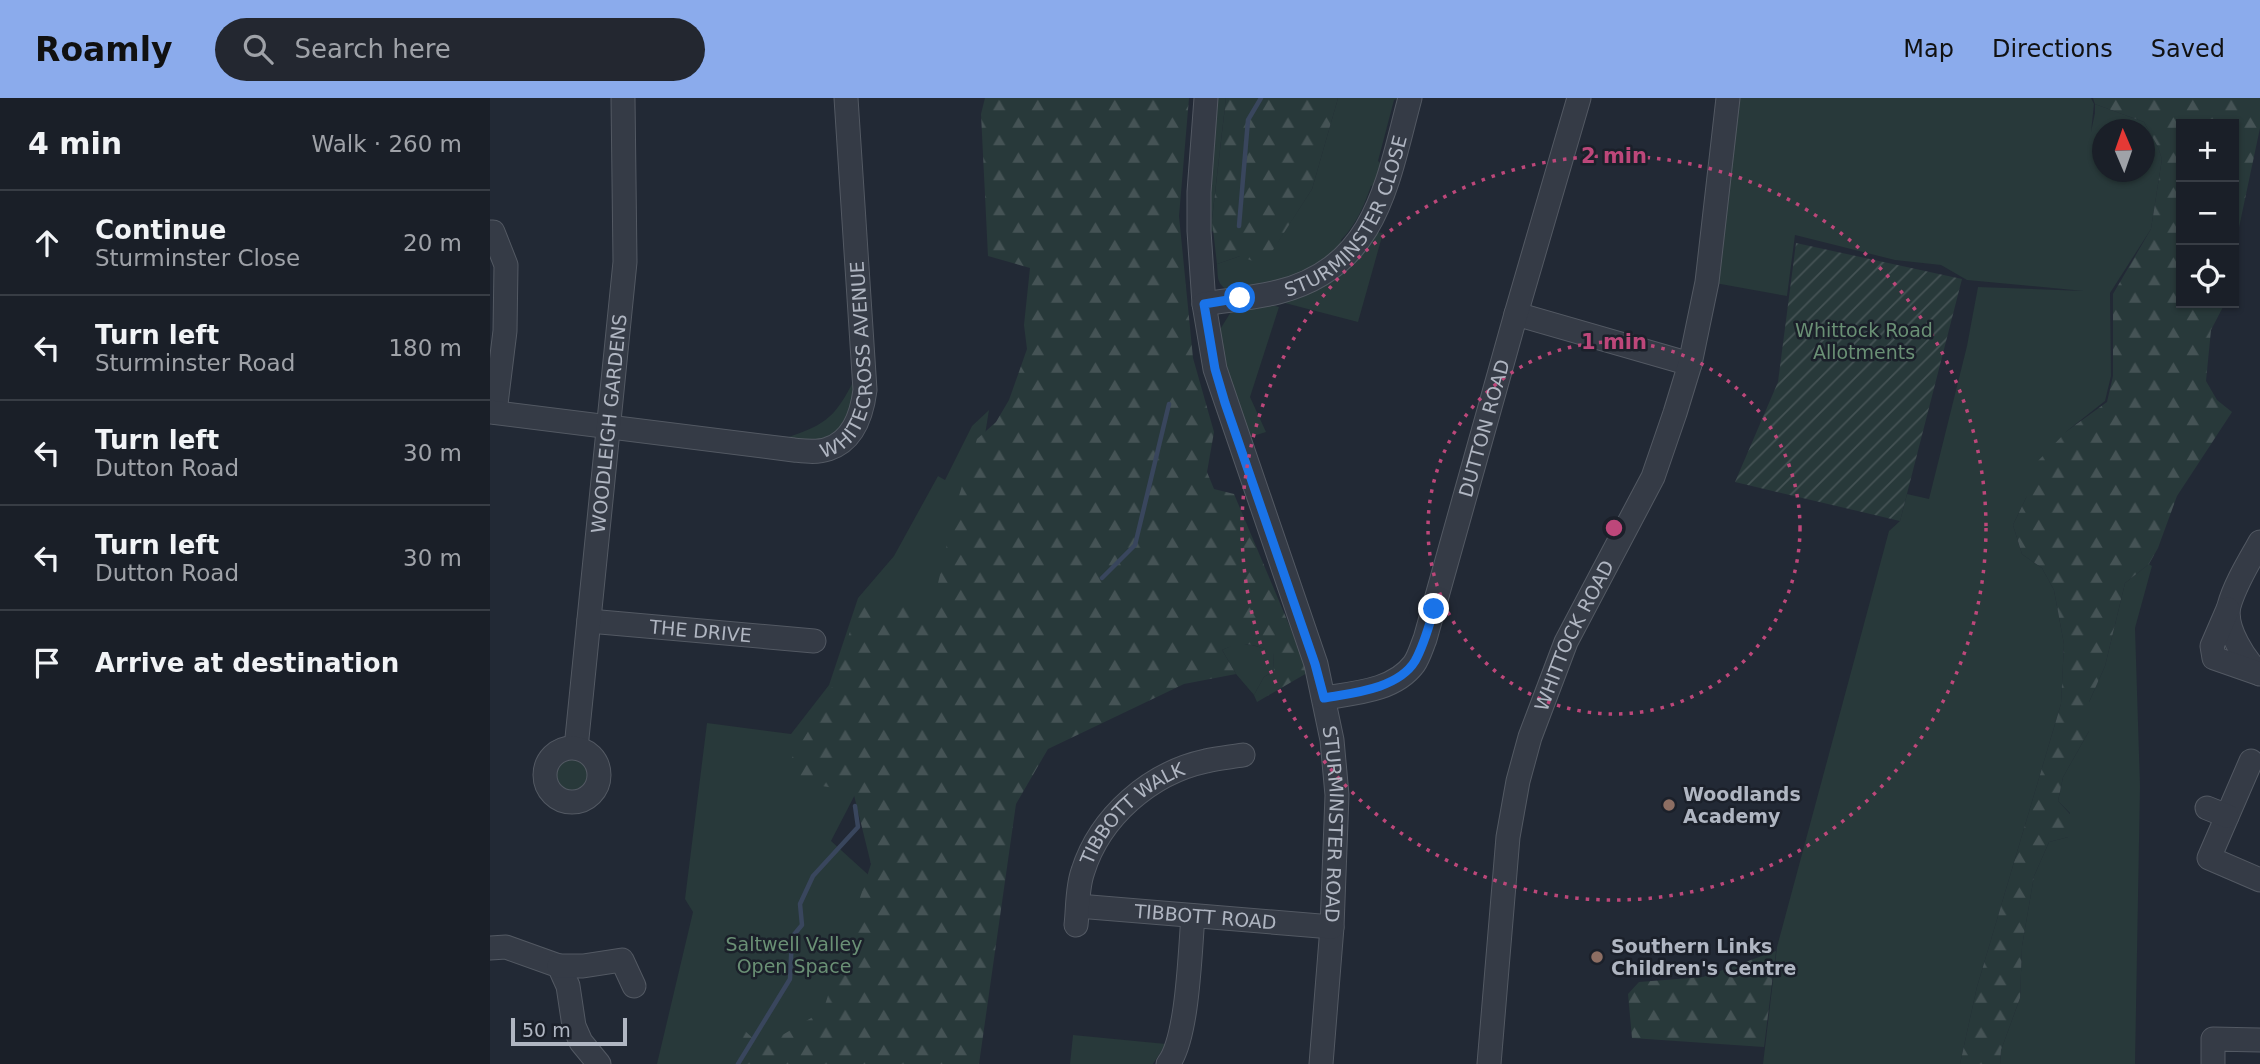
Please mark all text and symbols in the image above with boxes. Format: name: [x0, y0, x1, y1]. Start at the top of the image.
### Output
search box: [215, 18, 705, 81]
text: Roamly: [35, 30, 173, 69]
icon: search: [239, 30, 277, 68]
text: Search here: [295, 34, 451, 64]
text: Map: [1903, 35, 1954, 63]
text: Directions: [1992, 35, 2113, 63]
text: Saved: [2151, 35, 2225, 63]
north arrow: [2092, 119, 2155, 182]
map controls: [2176, 119, 2239, 308]
button: +: [2176, 119, 2239, 182]
text: 4 min: [28, 126, 122, 161]
text: Walk · 260 m: [311, 131, 462, 157]
street label: STURMINSTER CLOSE: [1281, 133, 1411, 301]
text: 2 min: [1581, 144, 1647, 168]
button: −: [2176, 182, 2239, 245]
text: Continue: [95, 215, 226, 245]
icon: ahead: [28, 224, 66, 262]
text: 20 m: [403, 230, 462, 256]
text: Sturminster Close: [95, 245, 300, 271]
button: locate: [2176, 245, 2239, 308]
street label: WHITECROSS AVENUE: [817, 260, 876, 462]
route start: [1224, 282, 1255, 313]
street label: WOODLEIGH GARDENS: [587, 313, 631, 534]
park label: Whittock Road Allotments: [1795, 319, 1933, 363]
text: Turn left: [95, 320, 219, 350]
icon: left: [28, 329, 66, 367]
text: 1 min: [1581, 330, 1647, 354]
text: 180 m: [388, 335, 462, 361]
text: Sturminster Road: [95, 350, 295, 376]
street label: DUTTON ROAD: [1454, 357, 1514, 500]
text: Turn left: [95, 425, 219, 455]
icon: left: [28, 434, 66, 472]
text: 30 m: [403, 440, 462, 466]
text: Dutton Road: [95, 455, 239, 481]
centre of rings: [1602, 516, 1626, 540]
text: Turn left: [95, 530, 219, 560]
icon: left: [28, 539, 66, 577]
text: 30 m: [403, 545, 462, 571]
street label: WHITTOCK ROAD: [1530, 556, 1618, 714]
text: Dutton Road: [95, 560, 239, 586]
route end: [1418, 593, 1449, 624]
street label: THE DRIVE: [648, 615, 753, 646]
icon: arrive: [28, 644, 66, 682]
text: Arrive at destination: [95, 648, 399, 678]
street label: STURMINSTER ROAD: [1318, 723, 1348, 923]
street label: TIBBOTT WALK: [1075, 757, 1188, 869]
place label: Woodlands Academy: [1683, 783, 1801, 827]
marker: Woodlands Academy: [1661, 797, 1677, 813]
street label: TIBBOTT ROAD: [1133, 900, 1277, 933]
park label: Saltwell Valley Open Space: [726, 933, 862, 977]
place label: Southern Links Children's Centre: [1611, 935, 1796, 979]
marker: Southern Links Children's Centre: [1589, 949, 1605, 965]
scale bar: [511, 1015, 626, 1047]
text: 50 m: [522, 1019, 571, 1041]

